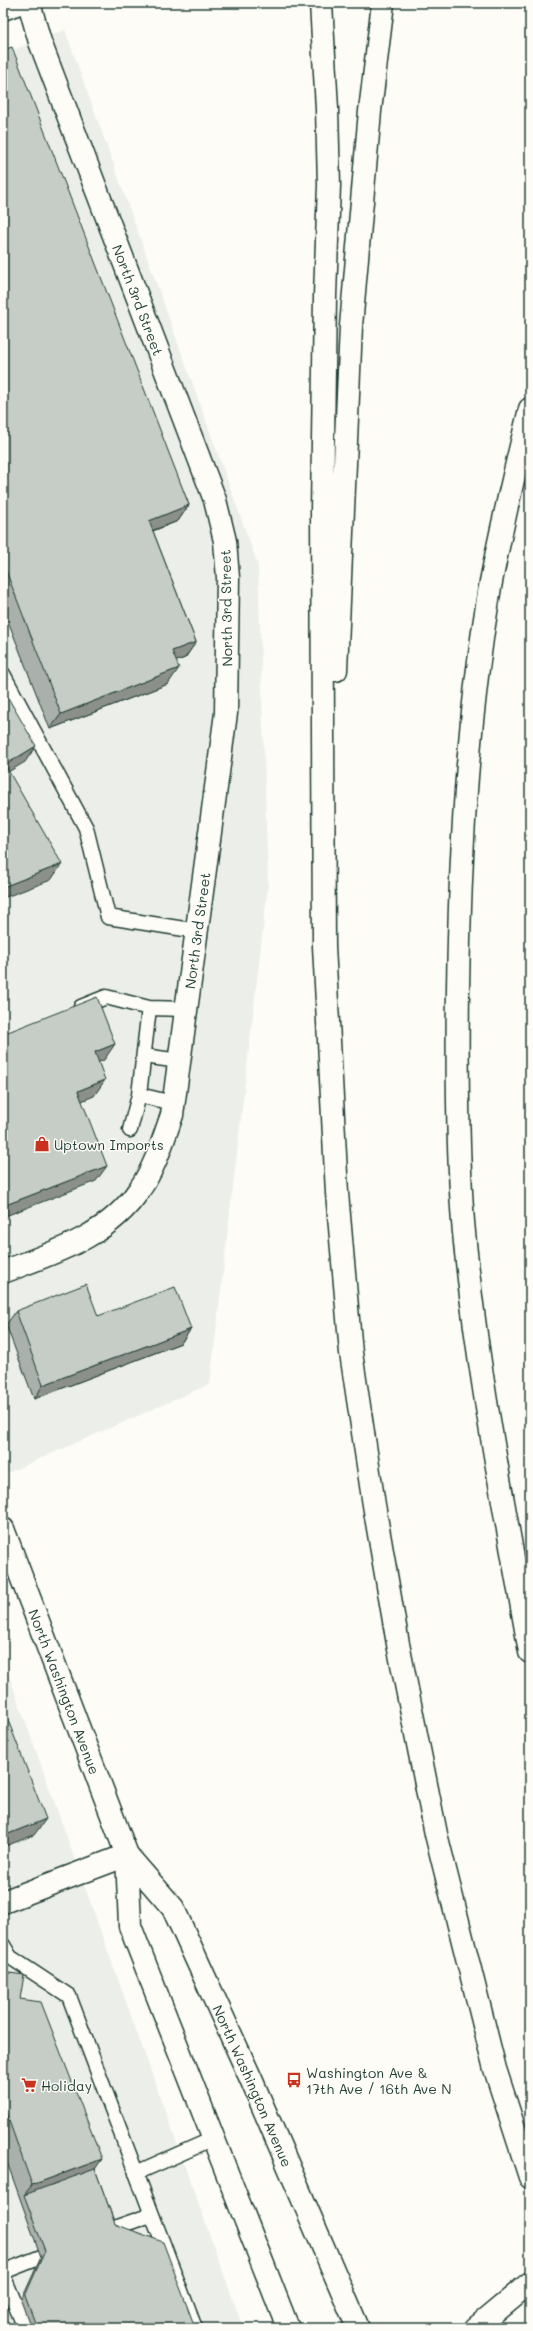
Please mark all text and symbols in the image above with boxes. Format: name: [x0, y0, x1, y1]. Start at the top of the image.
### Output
street label: North 3rd Street: [108, 242, 168, 358]
street label: North 3rd Street: [215, 549, 237, 667]
street label: North 3rd Street: [180, 871, 214, 990]
shop icon: Uptown Imports: [33, 1135, 51, 1153]
place label: Uptown Imports: [54, 1135, 164, 1154]
street label: North Washington Avenue: [25, 1606, 105, 1777]
street label: North Washington Avenue: [209, 2002, 297, 2170]
place label: Washington Ave & 17th Ave / 16th Ave N: [306, 2063, 452, 2098]
bus stop icon: Washington Ave & 17th Ave / 16th Ave N: [285, 2071, 303, 2089]
supermarket icon: Holiday: [20, 2076, 38, 2094]
place label: Holiday: [41, 2076, 92, 2095]

